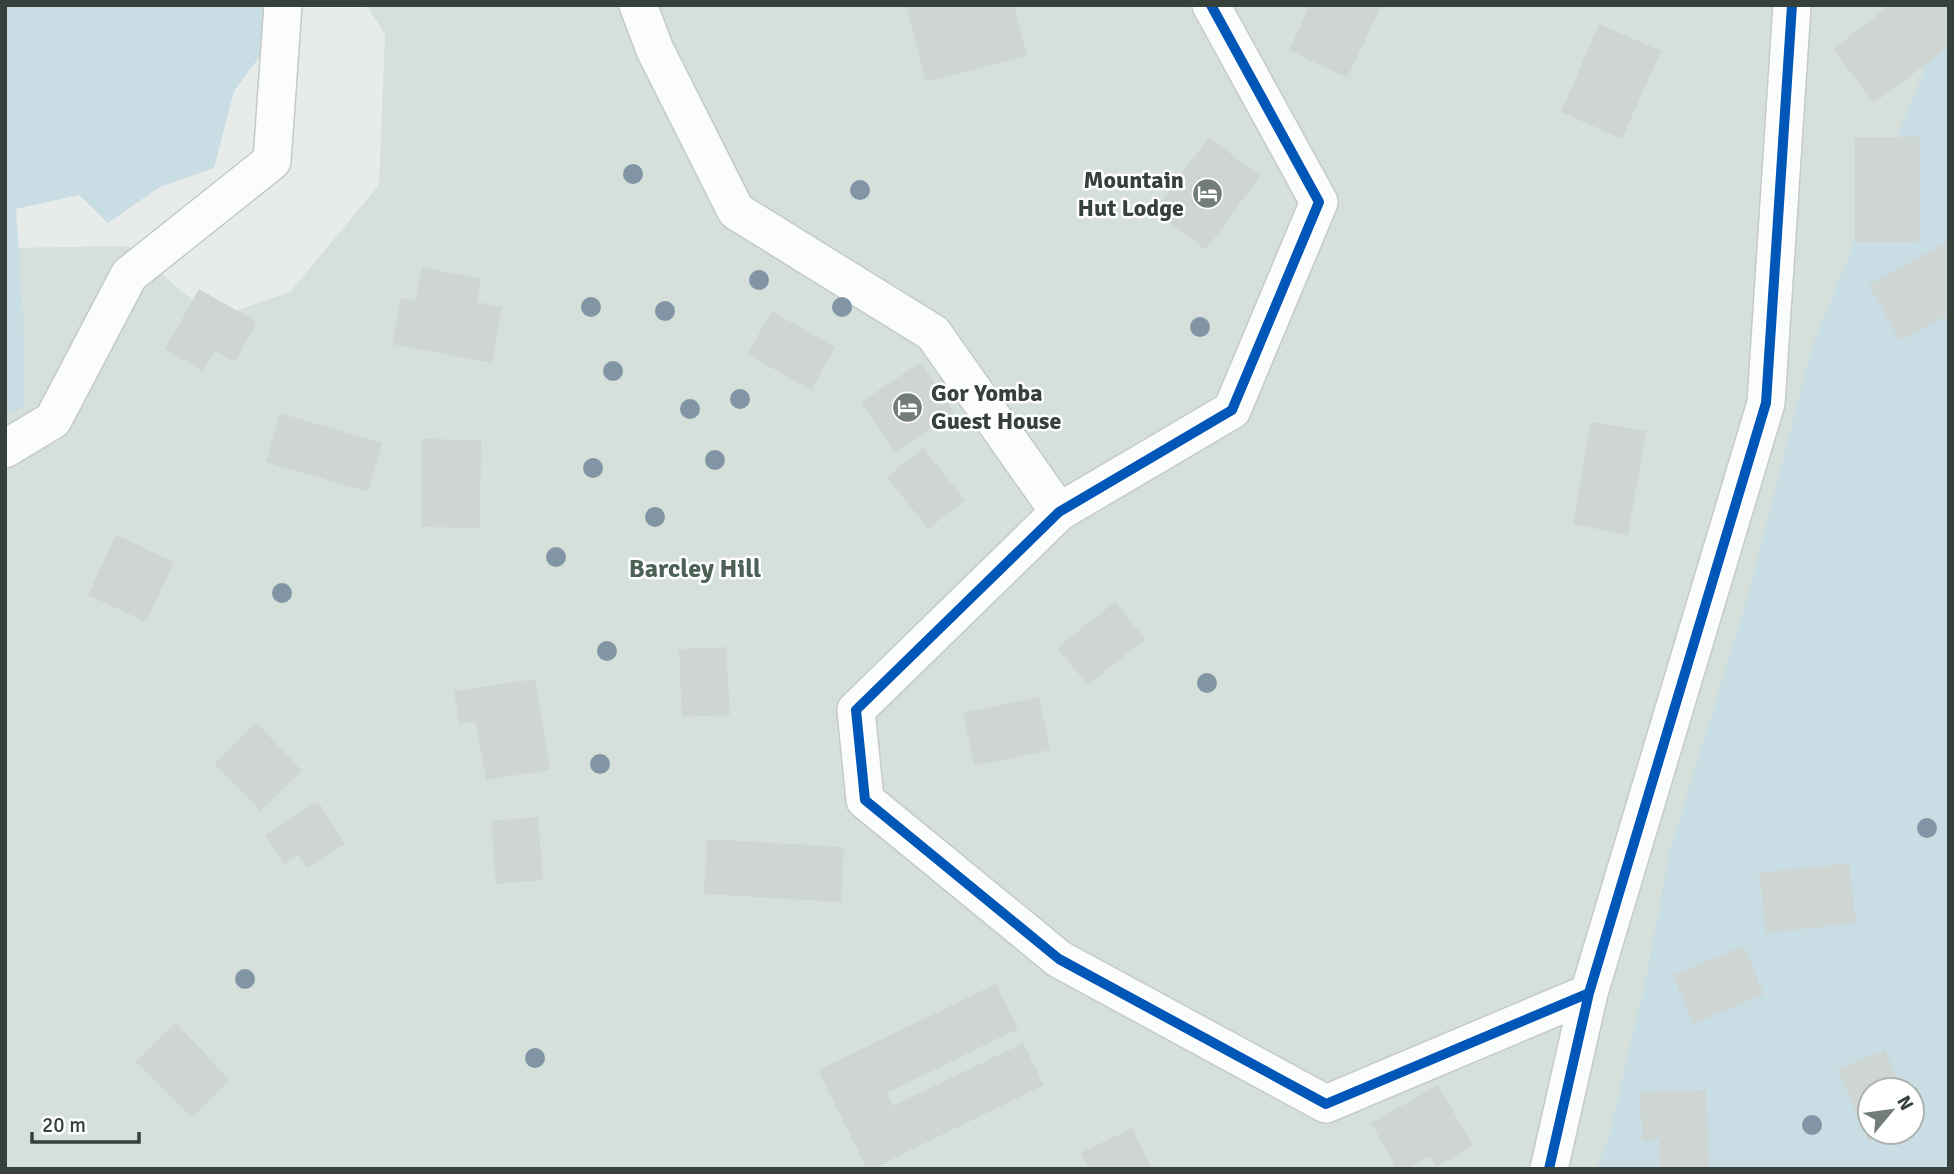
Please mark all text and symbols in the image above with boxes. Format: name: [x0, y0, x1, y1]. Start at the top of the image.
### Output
place label: Mountain Hut Lodge: [1078, 165, 1184, 223]
hotel icon: Mountain Hut Lodge: [1190, 177, 1224, 211]
place label: Gor Yomba Guest House: [931, 378, 1061, 436]
hotel icon: Gor Yomba Guest House: [891, 390, 925, 424]
district label: Barcley Hill: [629, 553, 761, 585]
north arrow: [1856, 1076, 1926, 1146]
text: N: [1891, 1092, 1919, 1115]
scale bar: [32, 1100, 138, 1144]
text: 20 m: [42, 1112, 86, 1138]

